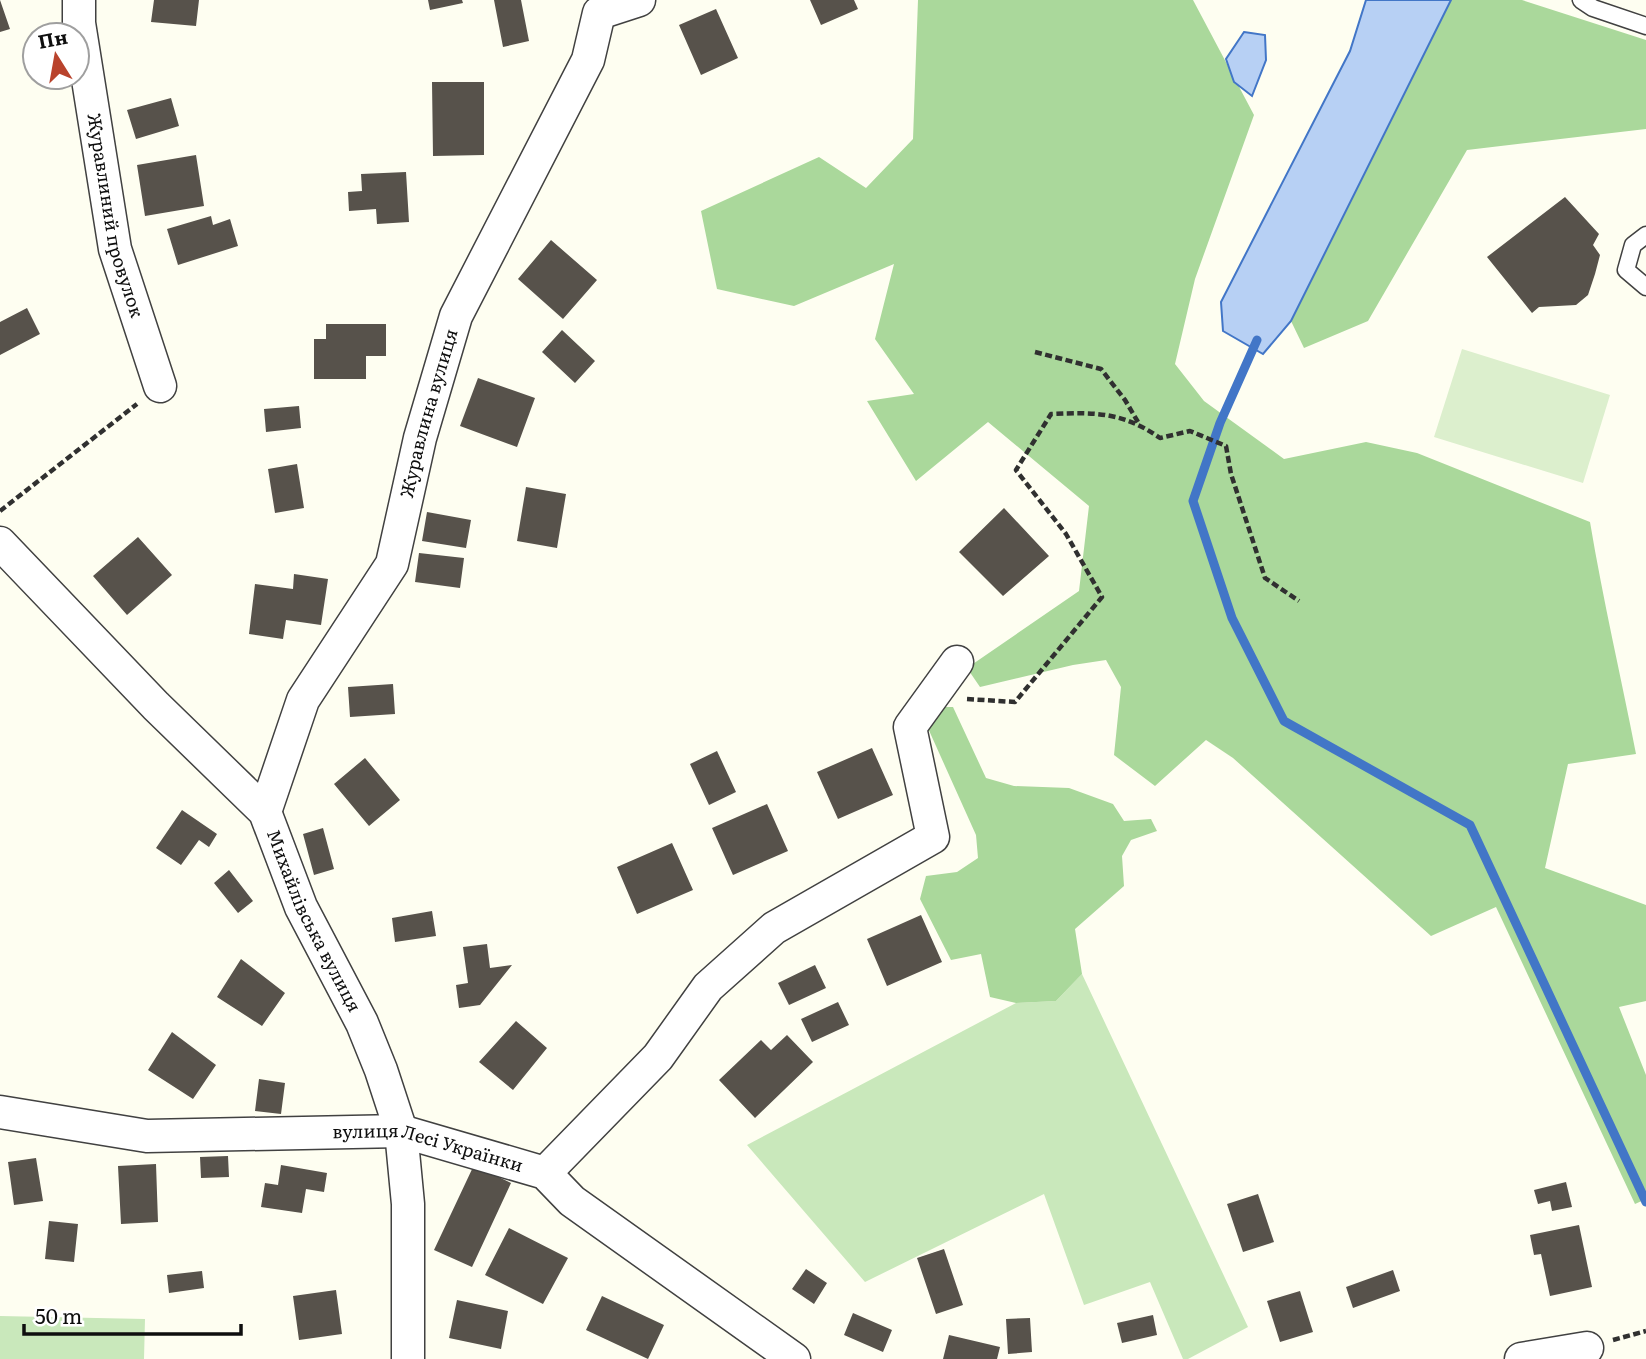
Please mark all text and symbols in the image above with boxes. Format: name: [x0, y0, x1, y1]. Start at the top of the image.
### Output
north arrow: [21, 21, 91, 91]
text: Пн: [35, 22, 70, 55]
street label: Журавлиний провулок: [82, 111, 152, 321]
street label: Журавлина вулиця: [392, 325, 464, 500]
street label: Михайлівська вулиця: [261, 825, 369, 1016]
street label: вулиця Лесі Українки: [332, 1116, 527, 1178]
scale bar: [24, 1292, 242, 1336]
text: 50 m: [35, 1299, 82, 1330]

